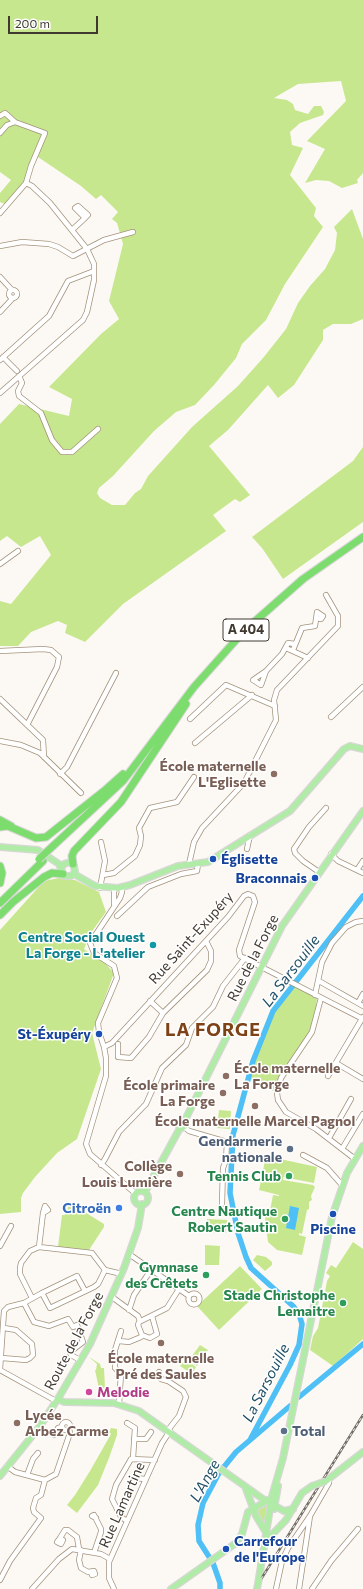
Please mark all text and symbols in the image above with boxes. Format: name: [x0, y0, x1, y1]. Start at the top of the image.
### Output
scale bar: [10, 8, 100, 34]
text: 200 m: [15, 16, 50, 30]
road number: A 404: [223, 619, 269, 641]
place label: École maternelle L'Eglisette: [160, 758, 266, 790]
marker: École maternelle L'Eglisette: [269, 769, 279, 779]
place label: Églisette: [221, 851, 278, 867]
marker: Églisette: [208, 854, 218, 864]
place label: Braconnais: [236, 870, 307, 886]
marker: Braconnais: [310, 873, 320, 883]
street label: Rue Saint-Exupéry: [145, 889, 237, 987]
street label: Rue de la Forge: [224, 912, 282, 1004]
place label: Centre Social Ouest La Forge - L'atelier: [18, 929, 145, 962]
water label: La Sarsouille: [258, 932, 324, 1010]
marker: Centre Social Ouest La Forge - L'atelier: [148, 940, 158, 950]
district label: LA FORGE: [165, 1019, 261, 1041]
place label: St-Éxupéry: [17, 1026, 91, 1042]
marker: St-Éxupéry: [94, 1029, 104, 1039]
place label: École maternelle La Forge: [234, 1060, 340, 1092]
marker: École maternelle La Forge: [221, 1071, 231, 1081]
place label: École primaire La Forge: [123, 1077, 215, 1110]
marker: École primaire La Forge: [218, 1088, 228, 1098]
marker: École maternelle Marcel Pagnol: [250, 1101, 260, 1111]
place label: École maternelle Marcel Pagnol: [155, 1113, 355, 1129]
place label: Gendarmerie nationale: [198, 1133, 282, 1166]
marker: Gendarmerie nationale: [285, 1144, 295, 1154]
place label: Collège Louis Lumière: [82, 1158, 172, 1190]
place label: Tennis Club: [207, 1168, 281, 1184]
marker: Collège Louis Lumière: [175, 1169, 185, 1179]
marker: Tennis Club: [284, 1171, 294, 1181]
place label: Citroën: [62, 1200, 111, 1216]
marker: Citroën: [114, 1203, 124, 1213]
place label: Centre Nautique Robert Sautin: [171, 1203, 277, 1236]
marker: Piscine: [328, 1209, 338, 1219]
marker: Centre Nautique Robert Sautin: [280, 1214, 290, 1224]
place label: Piscine: [310, 1221, 356, 1237]
place label: Gymnase des Crêtets: [125, 1259, 198, 1292]
marker: Gymnase des Crêtets: [201, 1270, 211, 1280]
place label: Stade Christophe Lemaitre: [223, 1287, 335, 1320]
street label: Route de la Forge: [41, 1289, 107, 1393]
marker: Stade Christophe Lemaitre: [338, 1298, 348, 1308]
marker: École maternelle Pré des Saules: [156, 1338, 166, 1348]
water label: La Sarsouille: [239, 1341, 293, 1425]
place label: École maternelle Pré des Saules: [108, 1350, 214, 1382]
place label: Melodie: [97, 1384, 149, 1400]
marker: Melodie: [84, 1387, 94, 1397]
place label: Lycée Arbez Carme: [25, 1407, 109, 1440]
marker: Lycée Arbez Carme: [12, 1418, 22, 1428]
place label: Total: [292, 1423, 325, 1439]
marker: Total: [279, 1426, 289, 1436]
water label: L'Ange: [186, 1457, 224, 1505]
street label: Rue Lamartine: [96, 1459, 148, 1551]
place label: Carrefour de l'Europe: [234, 1533, 305, 1566]
marker: Carrefour de l'Europe: [221, 1544, 231, 1554]

